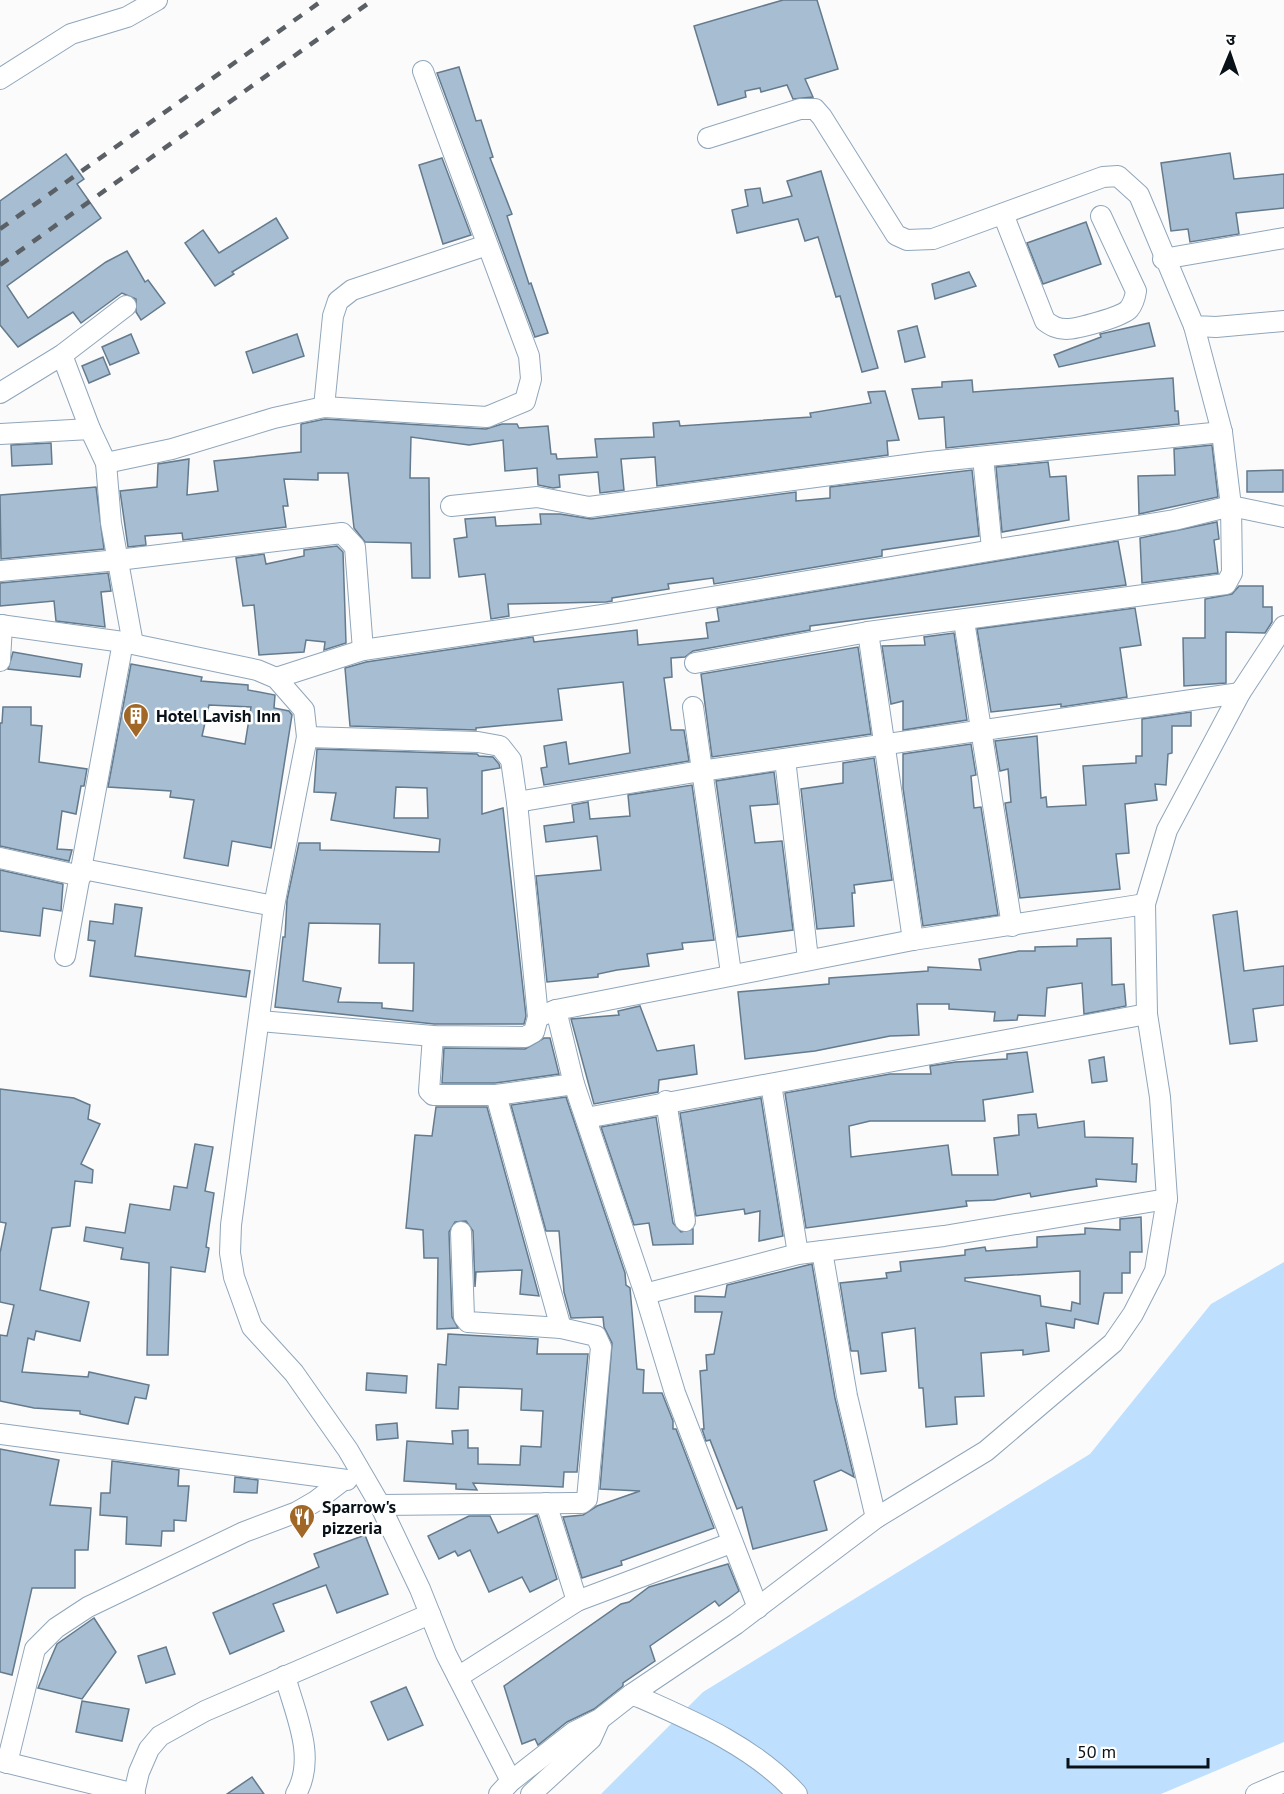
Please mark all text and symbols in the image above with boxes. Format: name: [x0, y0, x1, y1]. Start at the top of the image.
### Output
north arrow: [1200, 24, 1260, 84]
text: उ: [1225, 29, 1236, 49]
building icon: Hotel Lavish Inn: [121, 701, 151, 739]
place label: Hotel Lavish Inn: [156, 704, 281, 727]
place label: Sparrow's pizzeria: [322, 1495, 397, 1539]
restaurant icon: Sparrow's pizzeria: [287, 1502, 317, 1540]
scale bar: [1068, 1731, 1208, 1769]
text: 50 m: [1077, 1740, 1116, 1763]

